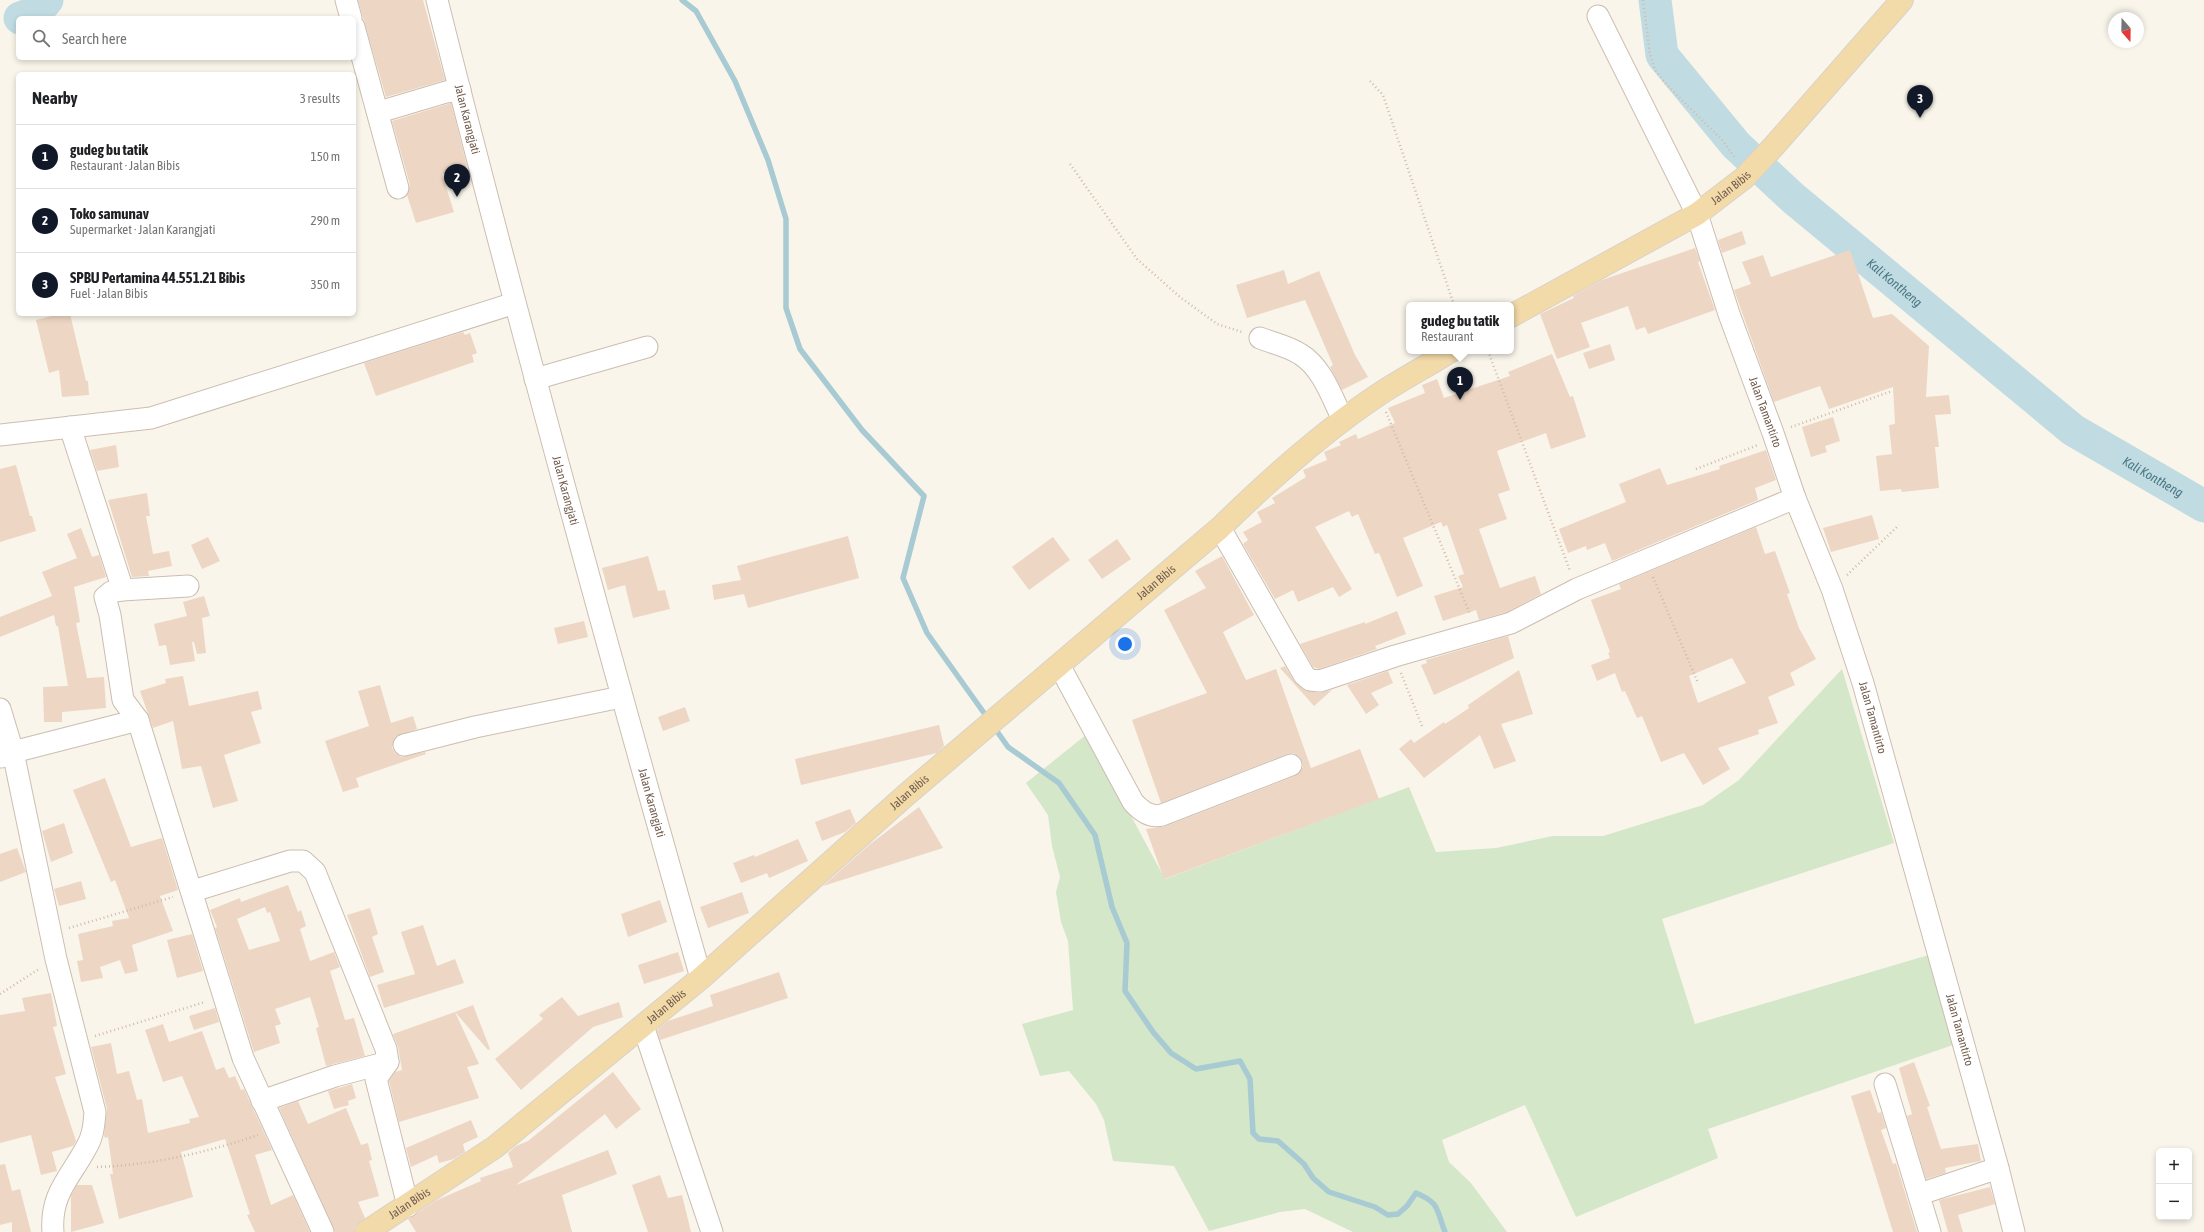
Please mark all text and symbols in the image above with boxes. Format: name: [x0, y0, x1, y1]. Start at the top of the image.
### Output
north arrow: [2108, 12, 2144, 48]
search box: [16, 16, 356, 60]
icon: search: [30, 27, 52, 49]
text: Search here: [62, 30, 127, 47]
street label: Jalan Karangjati: [452, 83, 483, 156]
pin: 3: [1907, 85, 1933, 118]
text: Nearby: [32, 88, 78, 108]
text: 3 results: [300, 91, 340, 106]
text: gudeg bu tatik: [70, 141, 148, 158]
text: 1: [42, 149, 48, 164]
text: 150 m: [311, 149, 340, 164]
text: Restaurant · Jalan Bibis: [70, 158, 180, 173]
pin: 2: [444, 164, 470, 197]
street label: Jalan Bibis: [1708, 168, 1754, 208]
text: Toko samunav: [70, 205, 149, 222]
text: 2: [42, 213, 48, 228]
text: 290 m: [311, 213, 340, 228]
text: Supermarket · Jalan Karangjati: [70, 222, 216, 237]
water label: Kali Kontheng: [1864, 255, 1925, 310]
text: SPBU Pertamina 44.551.21 Bibis: [70, 269, 245, 286]
text: 3: [42, 277, 48, 292]
text: 350 m: [311, 277, 340, 292]
text: Fuel · Jalan Bibis: [70, 286, 148, 301]
popup: [1406, 302, 1514, 354]
text: gudeg bu tatik: [1421, 312, 1499, 329]
text: Restaurant: [1421, 329, 1474, 344]
pin: 1: [1447, 367, 1473, 400]
street label: Jalan Tamantirto: [1746, 375, 1785, 450]
water label: Kali Kontheng: [2120, 453, 2186, 500]
street label: Jalan Karangjati: [549, 454, 581, 527]
street label: Jalan Bibis: [1134, 562, 1178, 603]
your location: [1115, 634, 1135, 654]
street label: Jalan Tamantirto: [1856, 680, 1889, 756]
street label: Jalan Karangjati: [635, 766, 668, 839]
street label: Jalan Bibis: [887, 772, 932, 813]
street label: Jalan Bibis: [644, 986, 689, 1027]
street label: Jalan Tamantirto: [1943, 992, 1976, 1068]
map controls: [2156, 1148, 2192, 1220]
button: +: [2156, 1148, 2192, 1184]
button: −: [2156, 1184, 2192, 1220]
street label: Jalan Bibis: [386, 1185, 433, 1222]

